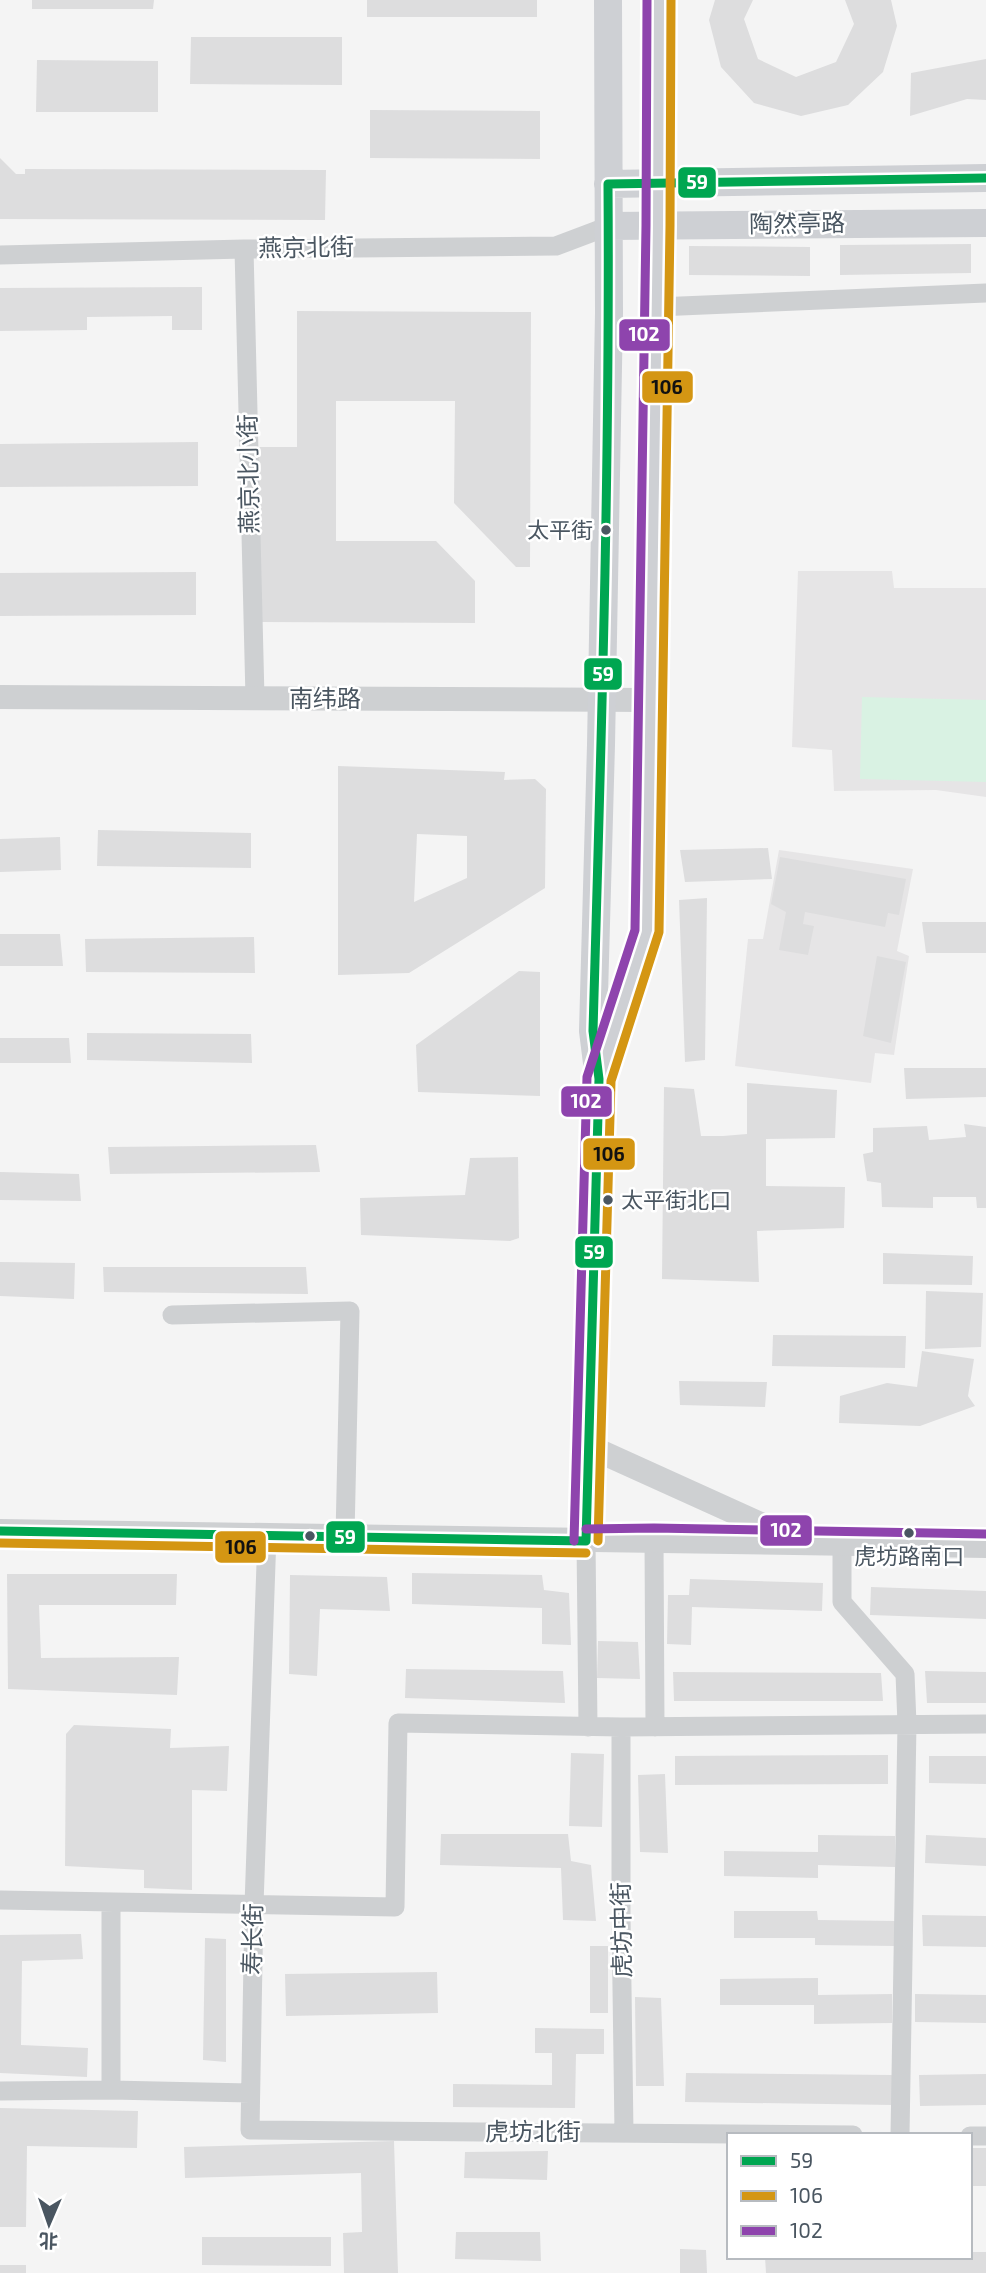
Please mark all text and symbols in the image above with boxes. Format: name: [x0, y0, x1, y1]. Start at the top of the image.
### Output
line badge: 59: [677, 166, 717, 199]
text: 59: [686, 170, 708, 193]
street label: 陶然亭路: [749, 207, 845, 238]
street label: 燕京北街: [258, 231, 354, 262]
line badge: 102: [618, 318, 671, 352]
text: 102: [628, 322, 660, 345]
line badge: 106: [641, 370, 694, 404]
text: 106: [651, 375, 683, 398]
street label: 燕京北小街: [232, 414, 263, 534]
place label: 太平街: [527, 516, 593, 542]
marker: 太平街: [599, 523, 613, 537]
line badge: 59: [583, 657, 623, 691]
text: 59: [592, 662, 614, 685]
street label: 南纬路: [289, 683, 361, 712]
line badge: 102: [560, 1085, 613, 1118]
text: 102: [570, 1089, 602, 1112]
line badge: 106: [582, 1137, 636, 1171]
text: 106: [593, 1142, 625, 1165]
place label: 太平街北口: [621, 1186, 731, 1212]
marker: 太平街北口: [601, 1193, 615, 1207]
line badge: 59: [574, 1235, 614, 1269]
text: 59: [583, 1240, 605, 1263]
line badge: 102: [759, 1514, 813, 1547]
text: 102: [770, 1518, 802, 1541]
line badge: 59: [325, 1520, 366, 1554]
text: 59: [334, 1525, 356, 1548]
marker: 虎坊路南口: [902, 1526, 916, 1540]
unlabelled marker: [303, 1529, 317, 1543]
line badge: 106: [214, 1530, 267, 1564]
text: 106: [225, 1535, 257, 1558]
place label: 虎坊路南口: [854, 1542, 964, 1568]
street label: 虎坊中街: [605, 1882, 636, 1978]
street label: 寿长街: [236, 1903, 267, 1975]
street label: 虎坊北街: [485, 2116, 581, 2145]
legend: [727, 2133, 972, 2259]
text: 59: [790, 2147, 813, 2172]
text: 106: [790, 2182, 823, 2207]
north arrow: [14, 2189, 84, 2259]
text: 102: [790, 2217, 823, 2242]
text: 北: [38, 2230, 58, 2253]

